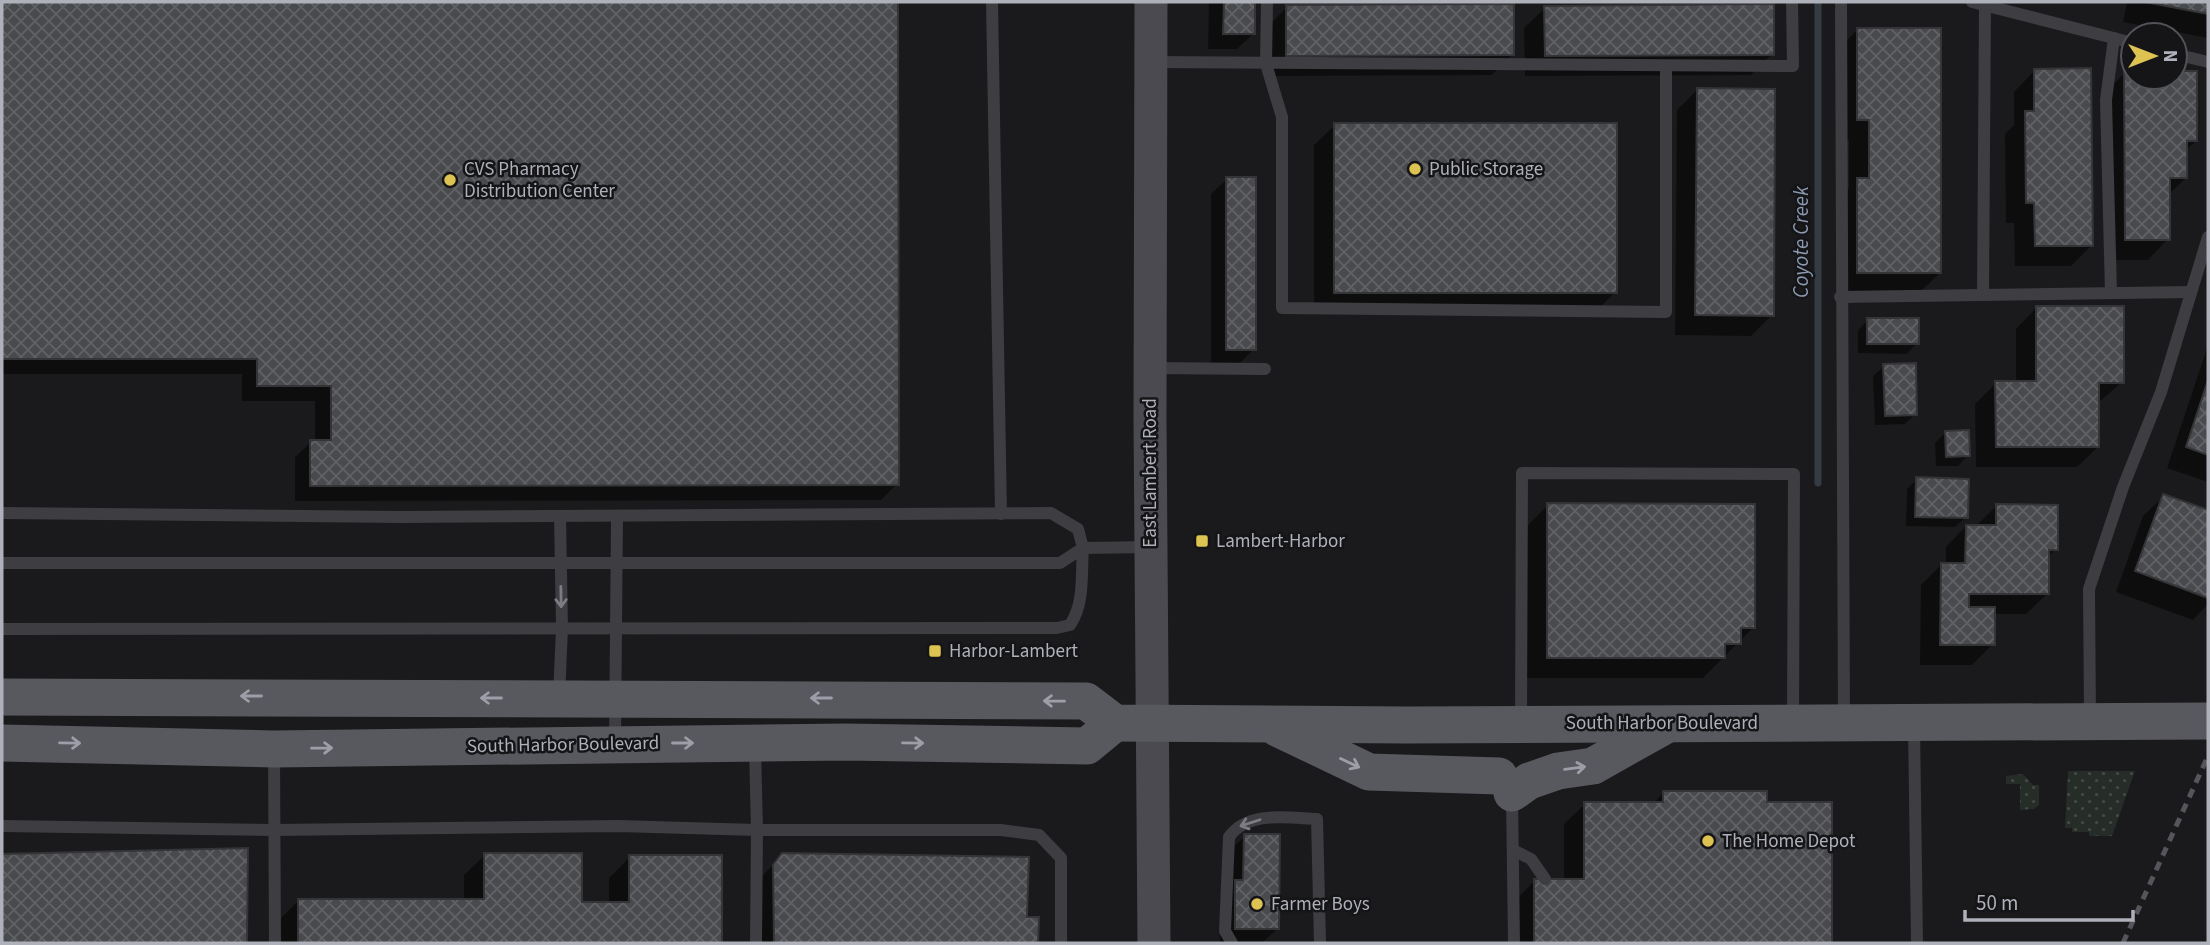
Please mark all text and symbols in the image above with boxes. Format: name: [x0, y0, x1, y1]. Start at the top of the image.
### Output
north arrow: [2119, 21, 2189, 91]
text: N: [2156, 50, 2183, 62]
place label: CVS Pharmacy Distribution Center: [464, 156, 615, 205]
place label: Public Storage: [1429, 156, 1543, 183]
marker: Public Storage: [1407, 161, 1423, 177]
marker: CVS Pharmacy Distribution Center: [442, 172, 458, 188]
water label: Coyote Creek: [1786, 185, 1816, 298]
street label: East Lambert Road: [1137, 398, 1164, 548]
place label: Lambert-Harbor: [1216, 528, 1345, 555]
marker: Lambert-Harbor: [1194, 533, 1210, 549]
one-way arrow: [554, 585, 568, 608]
place label: Harbor-Lambert: [949, 638, 1078, 665]
marker: Harbor-Lambert: [927, 643, 943, 659]
one-way arrow: [240, 689, 263, 703]
one-way arrow: [480, 691, 503, 705]
one-way arrow: [810, 691, 833, 705]
one-way arrow: [1043, 694, 1066, 708]
street label: South Harbor Boulevard: [1566, 710, 1758, 737]
street label: South Harbor Boulevard: [467, 730, 659, 760]
one-way arrow: [58, 736, 81, 750]
one-way arrow: [671, 736, 694, 750]
one-way arrow: [902, 737, 925, 750]
one-way arrow: [310, 742, 333, 755]
one-way arrow: [1339, 757, 1360, 770]
one-way arrow: [1563, 762, 1586, 775]
one-way arrow: [1240, 818, 1261, 830]
place label: The Home Depot: [1722, 828, 1856, 855]
marker: The Home Depot: [1700, 833, 1716, 849]
scale bar: [1965, 878, 2133, 922]
text: 50 m: [1976, 888, 2018, 918]
place label: Farmer Boys: [1271, 891, 1370, 918]
marker: Farmer Boys: [1249, 896, 1265, 912]

